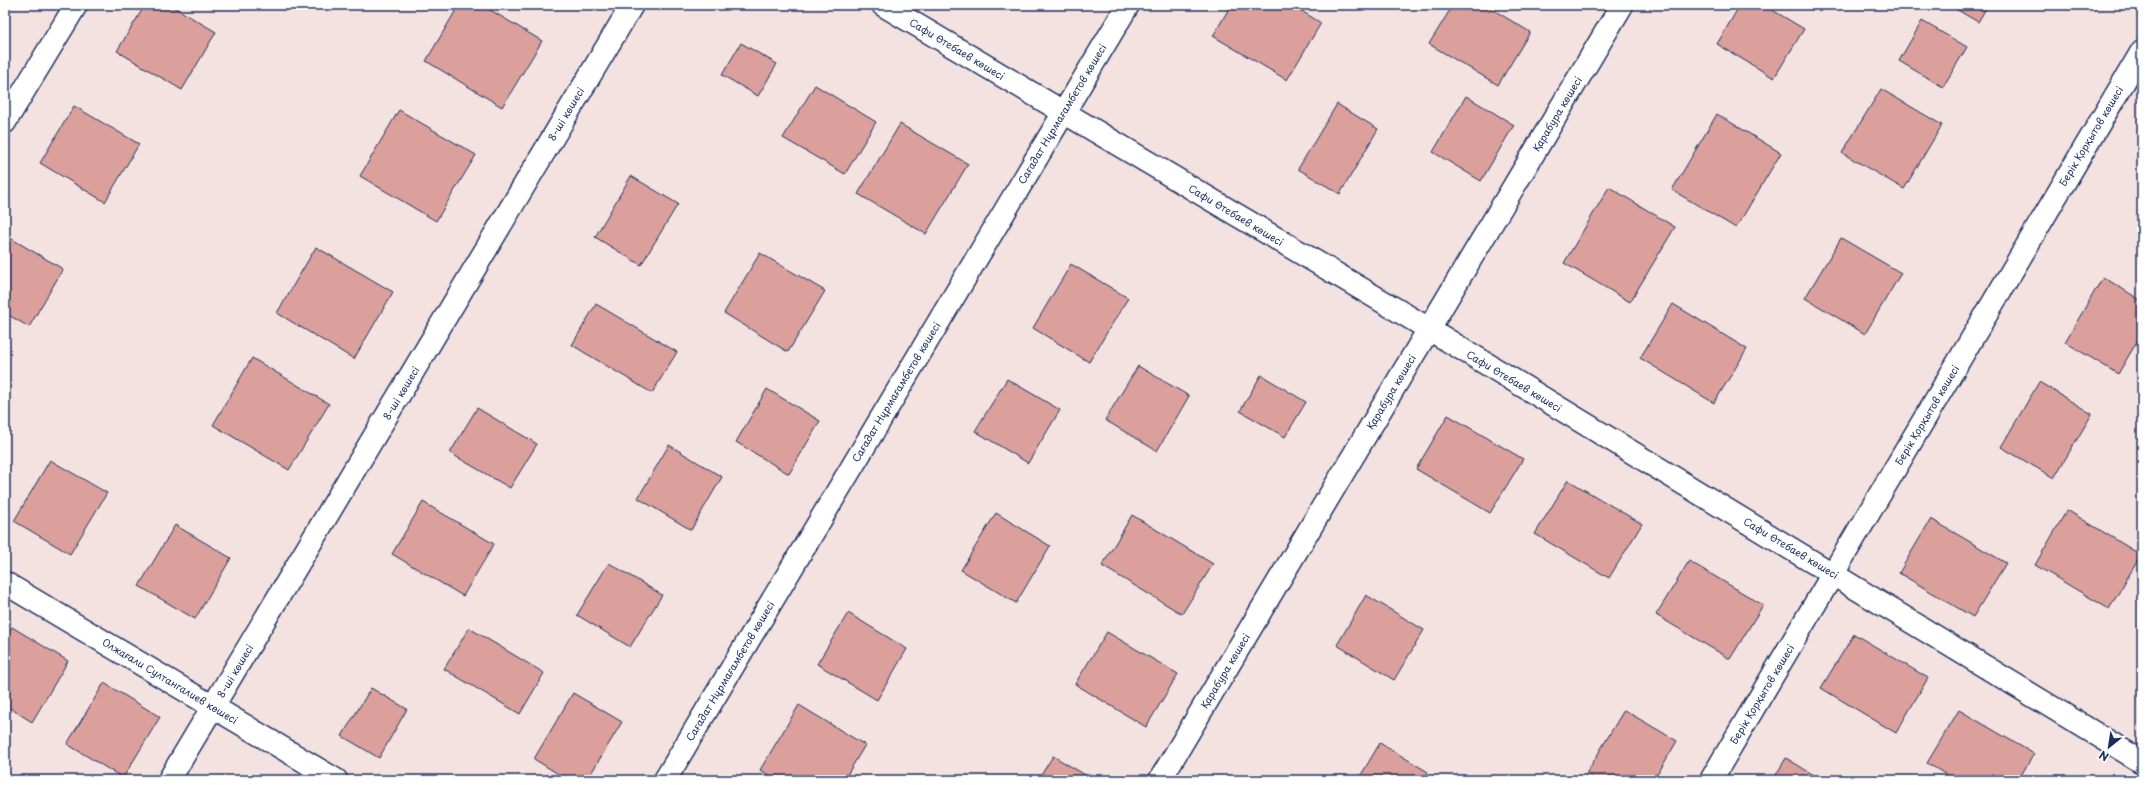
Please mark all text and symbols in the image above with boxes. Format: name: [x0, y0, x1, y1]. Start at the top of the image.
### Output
street label: Сафи Өтебаев көшесі: [907, 14, 1008, 83]
street label: Сағадат Нұрмағамбетов көшесі: [1014, 41, 1110, 187]
street label: Қарабура көшесі: [1528, 73, 1585, 154]
street label: Берік Қорқытов көшесі: [2055, 83, 2126, 188]
street label: 8-шi көшесi: [544, 84, 587, 143]
street label: Сафи Өтебаев көшесі: [1186, 180, 1287, 249]
street label: Сағадат Нұрмағамбетов көшесі: [848, 319, 944, 465]
street label: Сафи Өтебаев көшесі: [1464, 346, 1565, 415]
street label: Қарабура көшесі: [1362, 351, 1419, 432]
street label: Берік Қорқытов көшесі: [1891, 362, 1962, 467]
street label: 8-шi көшесi: [379, 363, 422, 422]
street label: Сафи Өтебаев көшесі: [1741, 513, 1842, 582]
street label: Сағадат Нұрмағамбетов көшесі: [682, 598, 778, 744]
street label: Қарабура көшесі: [1196, 630, 1253, 711]
street label: Олжағали Султангалиев көшесі: [100, 634, 241, 727]
street label: 8-шi көшесi: [213, 641, 256, 700]
street label: Берік Қорқытов көшесі: [1726, 641, 1797, 746]
north arrow: [2089, 727, 2129, 767]
text: N: [2095, 746, 2112, 766]

